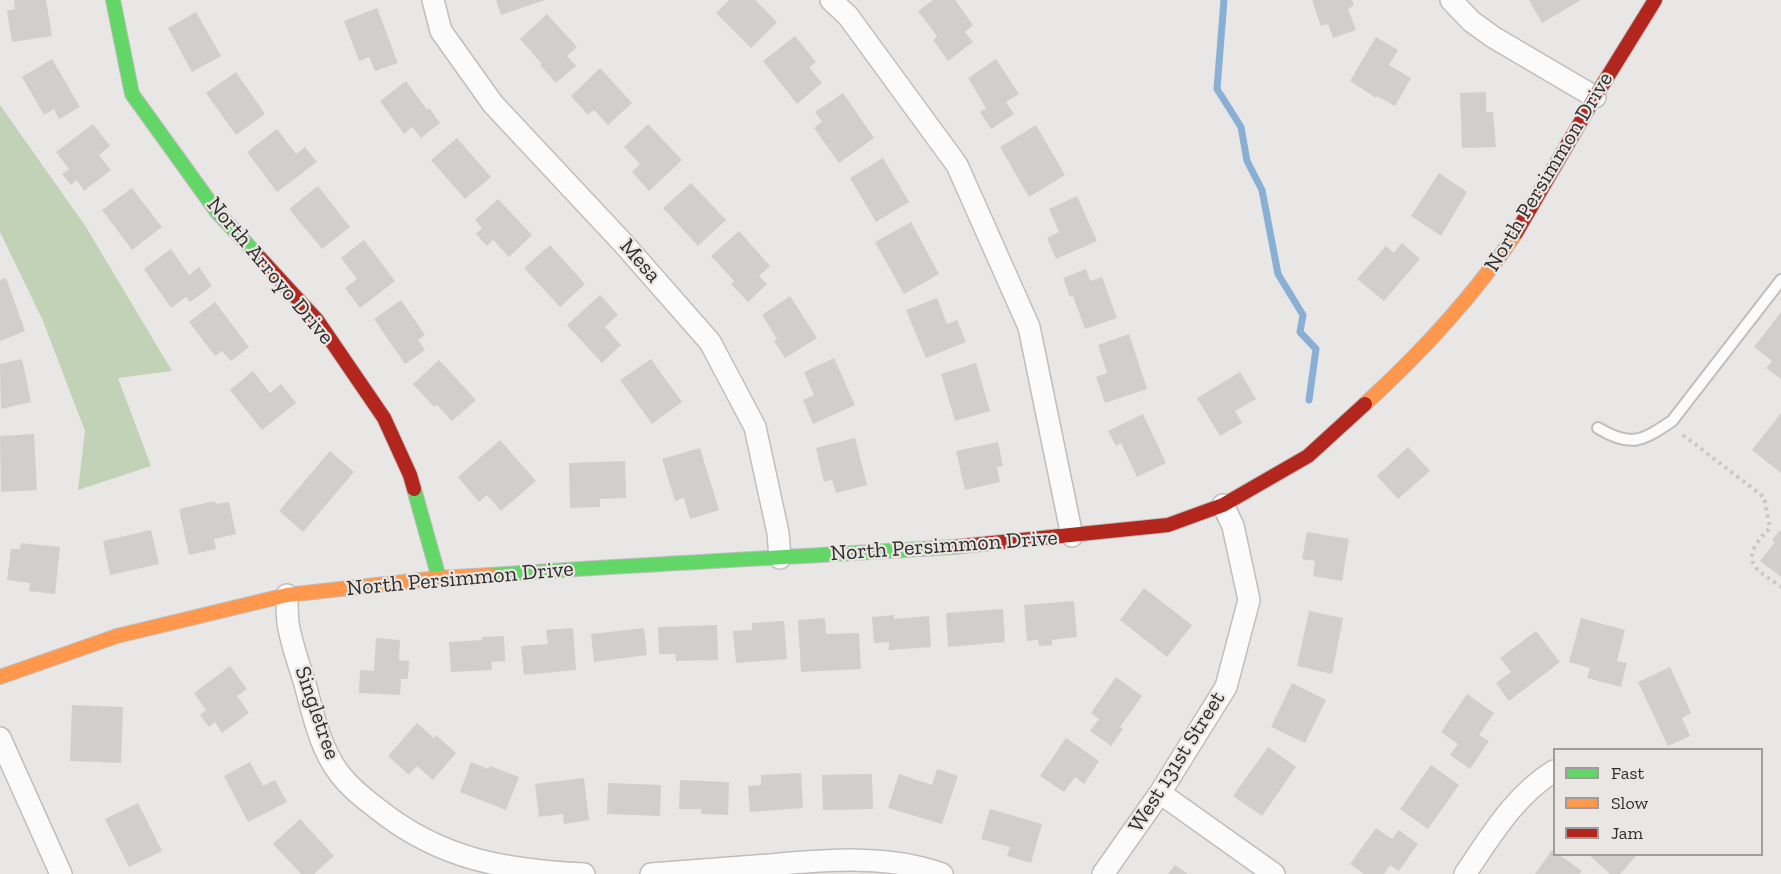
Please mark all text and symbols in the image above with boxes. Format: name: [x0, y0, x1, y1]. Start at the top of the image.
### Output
street label: North Persimmon Drive: [1479, 68, 1619, 276]
street label: North Arroyo Drive: [201, 192, 339, 350]
street label: Mesa: [614, 234, 666, 288]
street label: North Persimmon Drive: [829, 525, 1059, 567]
street label: North Persimmon Drive: [345, 556, 575, 602]
street label: Singletree: [289, 663, 345, 763]
street label: West 131st Street: [1123, 687, 1231, 837]
legend: [1553, 748, 1763, 856]
text: Fast: [1611, 762, 1644, 784]
text: Slow: [1611, 792, 1648, 814]
text: Jam: [1611, 822, 1643, 844]

